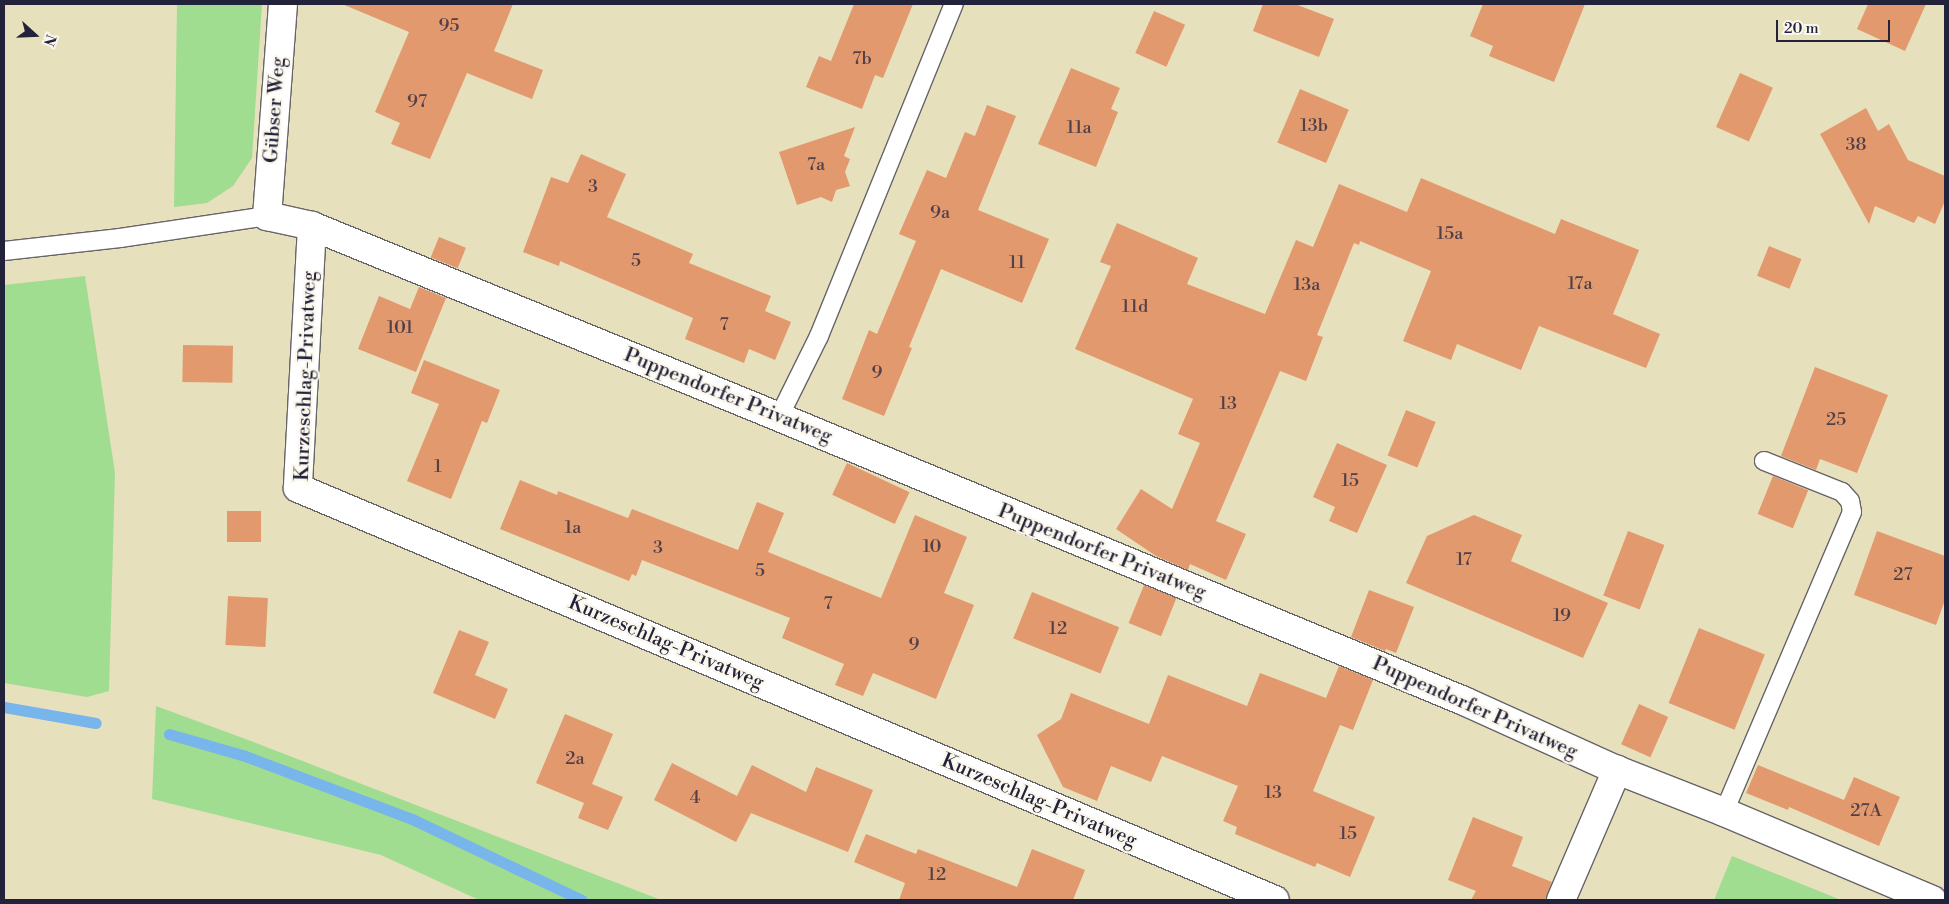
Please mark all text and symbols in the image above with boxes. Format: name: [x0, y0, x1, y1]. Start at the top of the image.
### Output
north arrow: [10, 10, 60, 60]
scale bar: [1779, 10, 1893, 42]
house number: 95: [439, 15, 459, 37]
text: 20 m: [1784, 19, 1819, 38]
text: N: [39, 32, 59, 48]
house number: 7b: [852, 48, 872, 70]
street label: Gübser Weg: [259, 56, 291, 164]
house number: 97: [407, 91, 427, 113]
house number: 13b: [1300, 115, 1328, 137]
house number: 11a: [1066, 117, 1092, 139]
house number: 38: [1846, 134, 1866, 156]
house number: 7a: [807, 154, 825, 176]
house number: 3: [588, 176, 598, 198]
house number: 9a: [930, 202, 950, 224]
house number: 15a: [1437, 223, 1463, 245]
house number: 5: [631, 250, 641, 272]
house number: 11: [1009, 252, 1025, 274]
street label: Kurzeschlag-Privatweg: [290, 271, 322, 481]
house number: 17a: [1567, 273, 1593, 295]
house number: 13a: [1294, 274, 1320, 296]
house number: 11d: [1122, 296, 1148, 318]
house number: 7: [719, 314, 729, 336]
house number: 101: [387, 317, 413, 339]
street label: Puppendorfer Privatweg: [620, 343, 836, 449]
house number: 9: [872, 362, 882, 384]
house number: 13: [1219, 393, 1237, 415]
house number: 25: [1826, 409, 1846, 431]
house number: 1: [434, 456, 442, 478]
house number: 15: [1341, 470, 1359, 492]
street label: Puppendorfer Privatweg: [994, 499, 1210, 605]
house number: 1a: [565, 517, 581, 539]
house number: 10: [922, 536, 942, 558]
house number: 3: [653, 537, 663, 559]
house number: 17: [1456, 549, 1472, 571]
house number: 5: [755, 560, 765, 582]
house number: 27: [1893, 564, 1913, 586]
street label: Kurzeschlag-Privatweg: [565, 591, 767, 695]
house number: 7: [823, 593, 833, 615]
house number: 19: [1553, 605, 1571, 627]
house number: 12: [1049, 618, 1067, 640]
house number: 9: [909, 634, 919, 656]
street label: Puppendorfer Privatweg: [1369, 652, 1581, 764]
house number: 2a: [565, 748, 585, 770]
street label: Kurzeschlag-Privatweg: [938, 749, 1140, 853]
house number: 13: [1264, 782, 1282, 804]
house number: 4: [690, 787, 700, 809]
house number: 27A: [1850, 800, 1882, 822]
house number: 15: [1339, 823, 1357, 845]
house number: 12: [928, 864, 946, 886]

